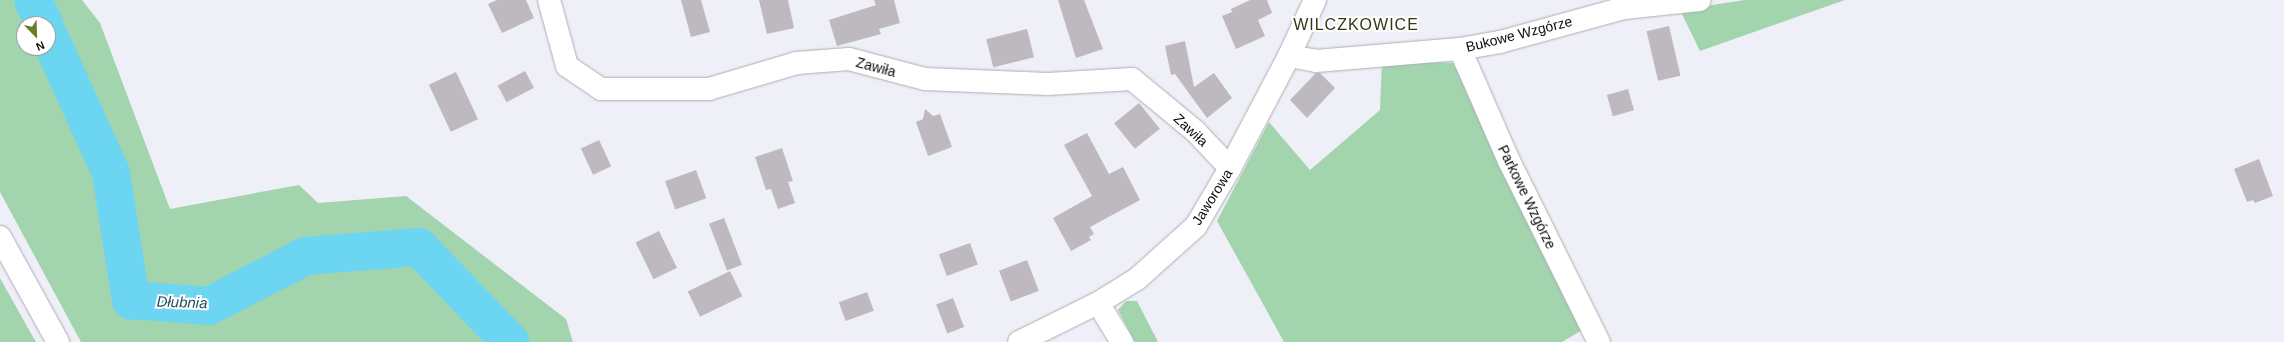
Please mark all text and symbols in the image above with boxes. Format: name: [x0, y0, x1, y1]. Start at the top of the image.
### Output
street label: Bukowe Wzgórze: [1464, 13, 1574, 55]
district label: WILCZKOWICE: [1293, 15, 1419, 35]
north arrow: [16, 16, 56, 56]
text: N: [34, 39, 46, 53]
street label: Zawiła: [854, 54, 898, 80]
street label: Zawiła: [1170, 110, 1212, 150]
street label: Parkowe Wzgórze: [1495, 142, 1559, 252]
street label: Jaworowa: [1188, 166, 1236, 228]
water label: Dłubnia: [156, 292, 208, 312]

